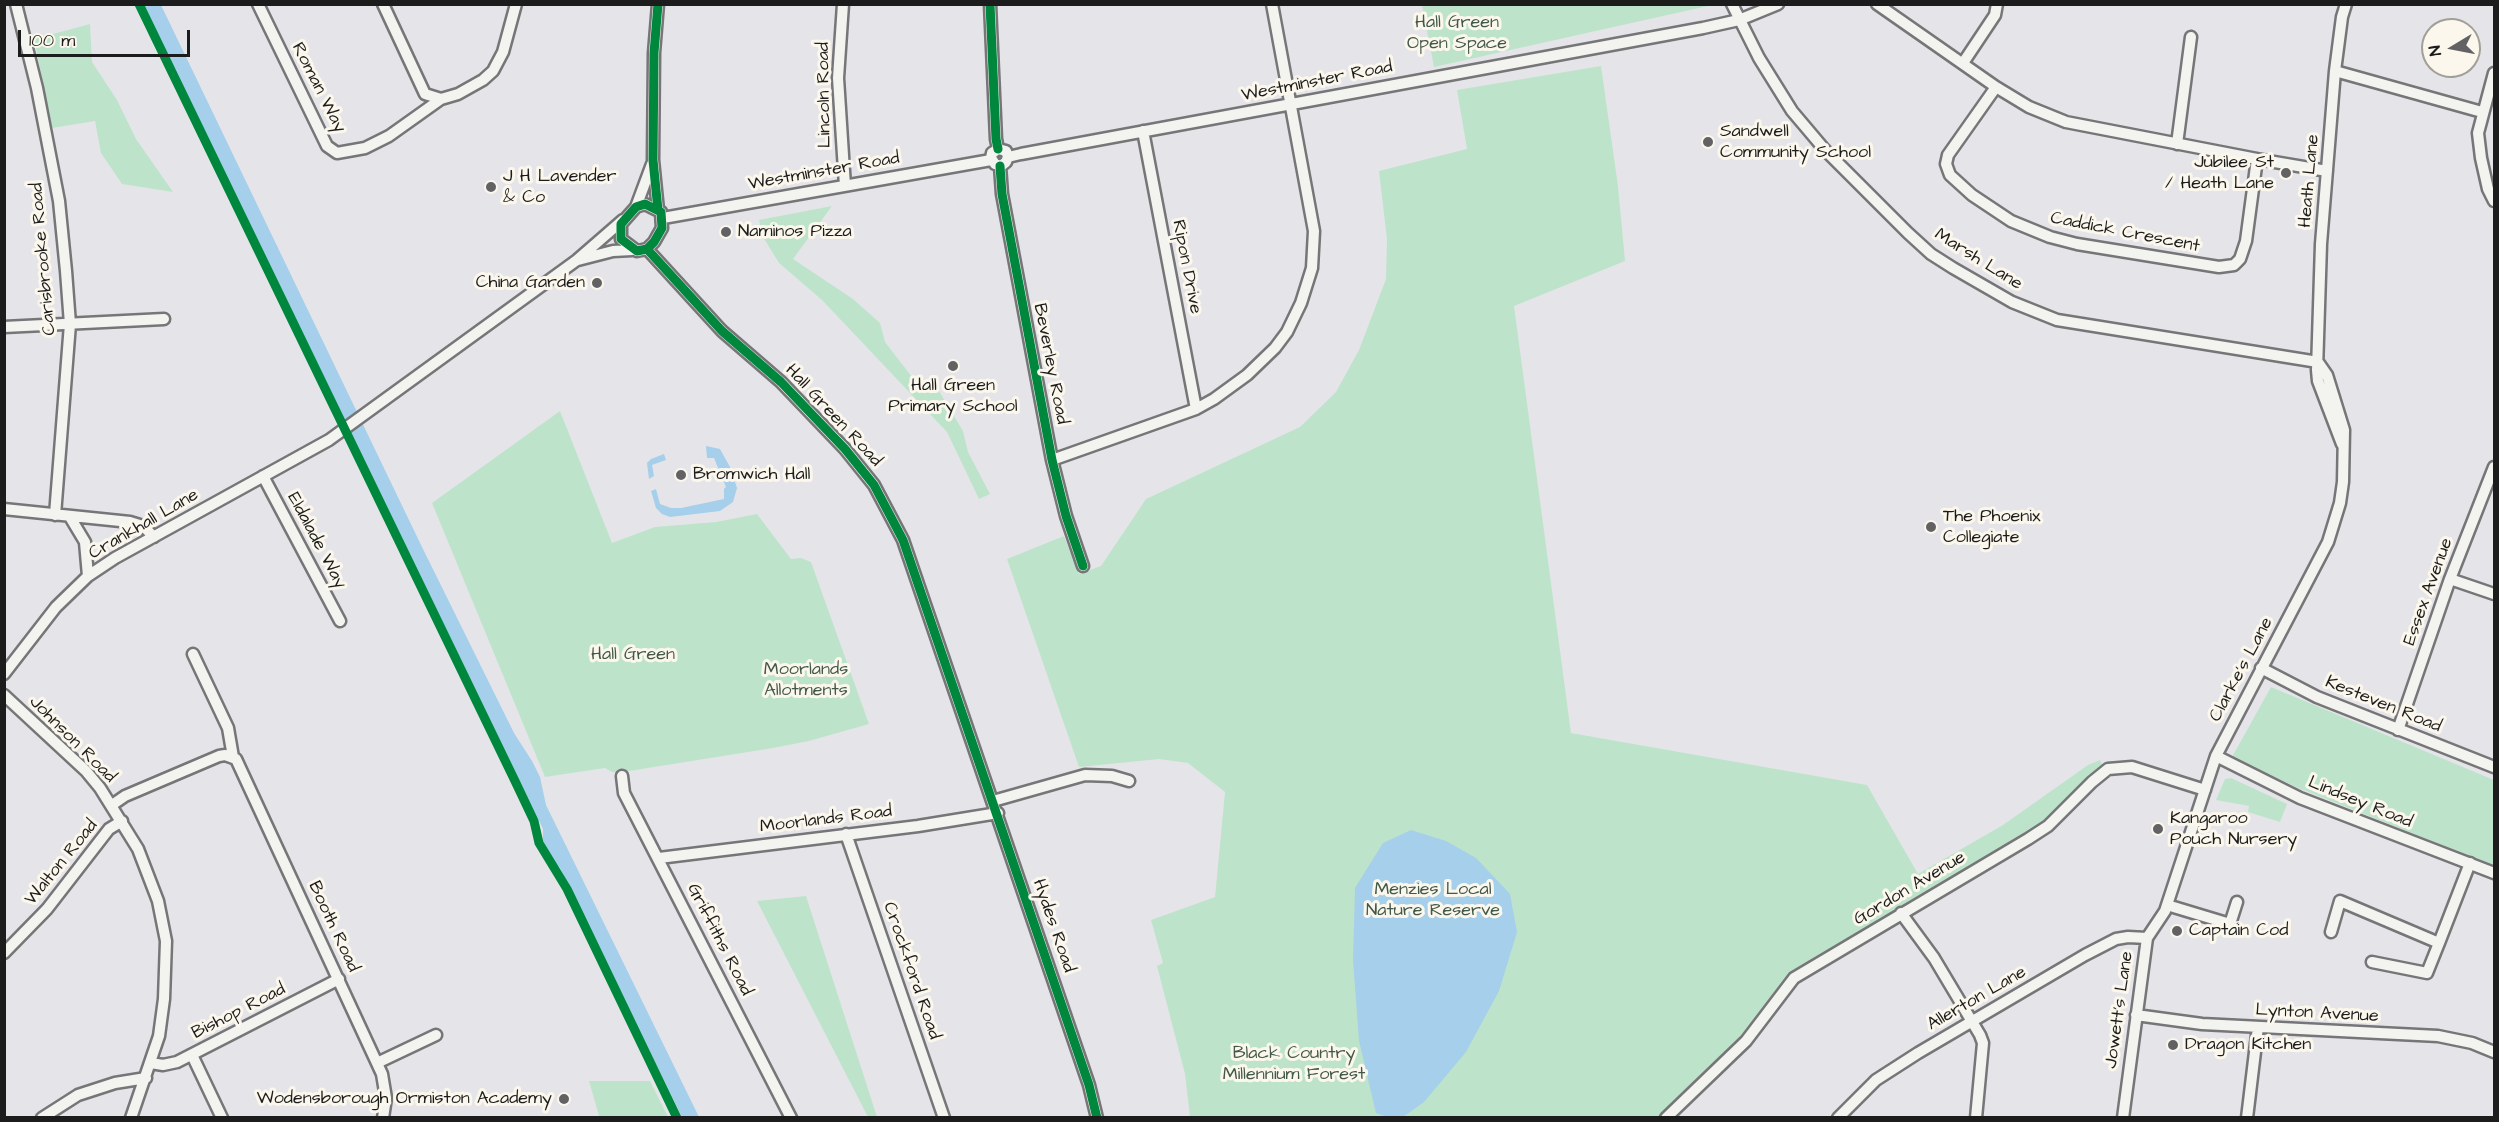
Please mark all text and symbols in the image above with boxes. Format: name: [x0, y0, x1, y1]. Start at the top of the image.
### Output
park label: Hall Green Open Space: [1407, 12, 1507, 54]
scale bar: [21, 18, 194, 56]
north arrow: [2421, 18, 2481, 78]
text: 100 m: [29, 28, 75, 53]
street label: Roman Way: [286, 39, 350, 137]
street label: Lincoln Road: [813, 42, 837, 148]
text: N: [2424, 44, 2447, 58]
street label: Westminster Road: [1240, 57, 1394, 107]
place label: Sandwell Community School: [1720, 121, 1871, 164]
street label: Heath Lane: [2295, 133, 2325, 229]
marker: Sandwell Community School: [1701, 135, 1715, 149]
street label: Westminster Road: [747, 148, 901, 196]
place label: Jubilee St / Heath Lane: [2165, 152, 2274, 195]
place label: J H Lavender & Co: [503, 166, 616, 208]
marker: Jubilee St / Heath Lane: [2279, 166, 2293, 180]
marker: J H Lavender & Co: [484, 180, 498, 194]
street label: Carisbrooke Road: [27, 182, 61, 336]
street label: Caddick Crescent: [2049, 208, 2201, 258]
street label: Ripon Drive: [1166, 218, 1206, 316]
place label: Naminos Pizza: [738, 221, 852, 243]
street label: Marsh Lane: [1930, 224, 2026, 296]
marker: Naminos Pizza: [719, 225, 733, 239]
place label: China Garden: [476, 272, 585, 294]
marker: China Garden: [590, 276, 604, 290]
street label: Beverley Road: [1028, 302, 1072, 426]
marker: Hall Green Primary School: [946, 359, 960, 373]
street label: Hall Green Road: [780, 360, 886, 472]
place label: Hall Green Primary School: [888, 375, 1018, 418]
place label: Bromwich Hall: [693, 464, 810, 486]
marker: Bromwich Hall: [674, 468, 688, 482]
street label: Crankhall Lane: [85, 485, 203, 565]
street label: Eldalade Way: [282, 489, 350, 593]
place label: The Phoenix Collegiate: [1943, 506, 2041, 548]
marker: The Phoenix Collegiate: [1924, 520, 1938, 534]
street label: Essex Avenue: [2400, 535, 2458, 649]
street label: Clarke's Lane: [2205, 614, 2279, 726]
park label: Hall Green: [591, 644, 675, 666]
park label: Moorlands Allotments: [764, 659, 848, 702]
street label: Kesteven Road: [2322, 672, 2444, 738]
street label: Johnson Road: [24, 692, 120, 788]
street label: Lindsey Road: [2305, 772, 2415, 834]
street label: Moorlands Road: [759, 801, 893, 839]
place label: Kangaroo Pouch Nursery: [2170, 808, 2297, 850]
street label: Walton Road: [21, 816, 103, 910]
marker: Kangaroo Pouch Nursery: [2151, 822, 2165, 836]
street label: Gordon Avenue: [1850, 847, 1970, 931]
street label: Hydes Road: [1027, 876, 1079, 976]
street label: Booth Road: [303, 878, 363, 976]
park label: Menzies Local Nature Reserve: [1366, 879, 1500, 922]
street label: Griffiths Road: [681, 880, 757, 1000]
street label: Crockford Road: [877, 900, 945, 1042]
place label: Captain Cod: [2189, 920, 2288, 942]
marker: Captain Cod: [2170, 924, 2184, 938]
street label: Jowett's Lane: [2101, 950, 2139, 1070]
street label: Allerton Lane: [1924, 962, 2030, 1036]
street label: Bishop Road: [189, 979, 289, 1045]
street label: Lynton Avenue: [2255, 1000, 2379, 1028]
place label: Dragon Kitchen: [2185, 1034, 2311, 1056]
marker: Dragon Kitchen: [2166, 1038, 2180, 1052]
park label: Black Country Millennium Forest: [1223, 1043, 1365, 1086]
place label: Wodensborough Ormiston Academy: [257, 1088, 552, 1110]
marker: Wodensborough Ormiston Academy: [557, 1092, 571, 1106]

